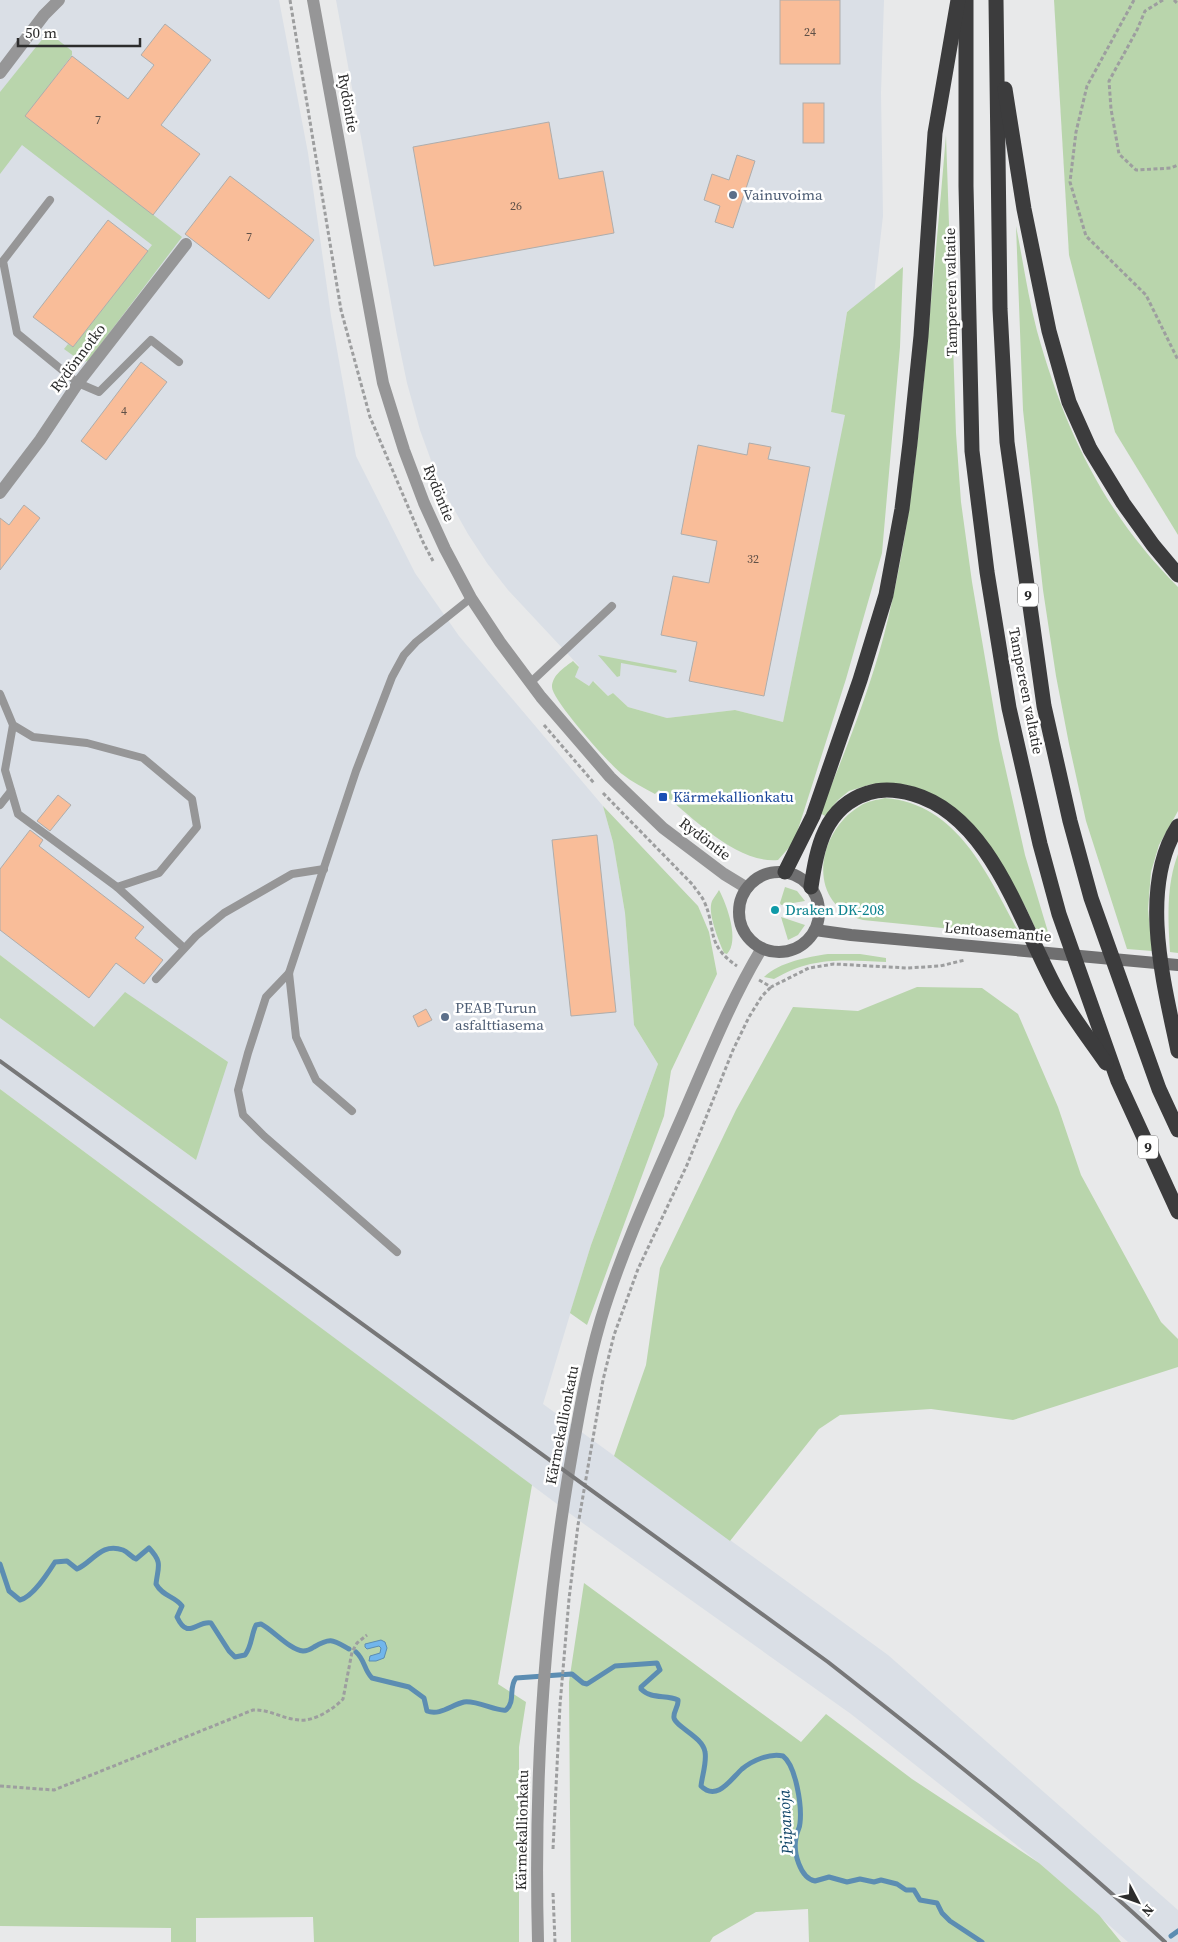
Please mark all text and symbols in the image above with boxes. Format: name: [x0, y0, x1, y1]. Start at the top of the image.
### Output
scale bar: [18, 15, 140, 47]
text: 50 m: [25, 22, 57, 43]
house number: 24: [804, 24, 816, 40]
street label: Rydöntie: [333, 72, 364, 134]
house number: 7: [95, 112, 101, 128]
place label: Vainuvoima: [743, 184, 823, 205]
marker: Vainuvoima: [727, 189, 739, 201]
house number: 26: [510, 198, 522, 214]
street label: Tampereen valtatie: [939, 227, 962, 357]
house number: 7: [246, 229, 252, 245]
street label: Rydönnotko: [45, 319, 110, 396]
house number: 4: [121, 403, 127, 419]
street label: Rydöntie: [419, 461, 460, 525]
house number: 32: [747, 551, 759, 567]
road number: 9: [1018, 584, 1038, 606]
street label: Tampereen valtatie: [1004, 626, 1049, 756]
place label: Kärmekallionkatu: [673, 786, 794, 807]
marker: Kärmekallionkatu: [657, 791, 669, 803]
street label: Rydöntie: [675, 812, 736, 865]
place label: Draken DK-208: [785, 899, 885, 920]
marker: Draken DK-208: [769, 904, 781, 916]
street label: Lentoasemantie: [944, 916, 1053, 947]
place label: PEAB Turun asfalttiasema: [455, 997, 544, 1035]
marker: PEAB Turun asfalttiasema: [439, 1011, 451, 1023]
road number: 9: [1138, 1136, 1158, 1158]
street label: Kärmekallionkatu: [540, 1363, 583, 1486]
street label: Kärmekallionkatu: [510, 1769, 533, 1891]
water label: Piipanoja: [772, 1789, 798, 1856]
north arrow: [1113, 1877, 1163, 1927]
text: N: [1137, 1900, 1159, 1921]

